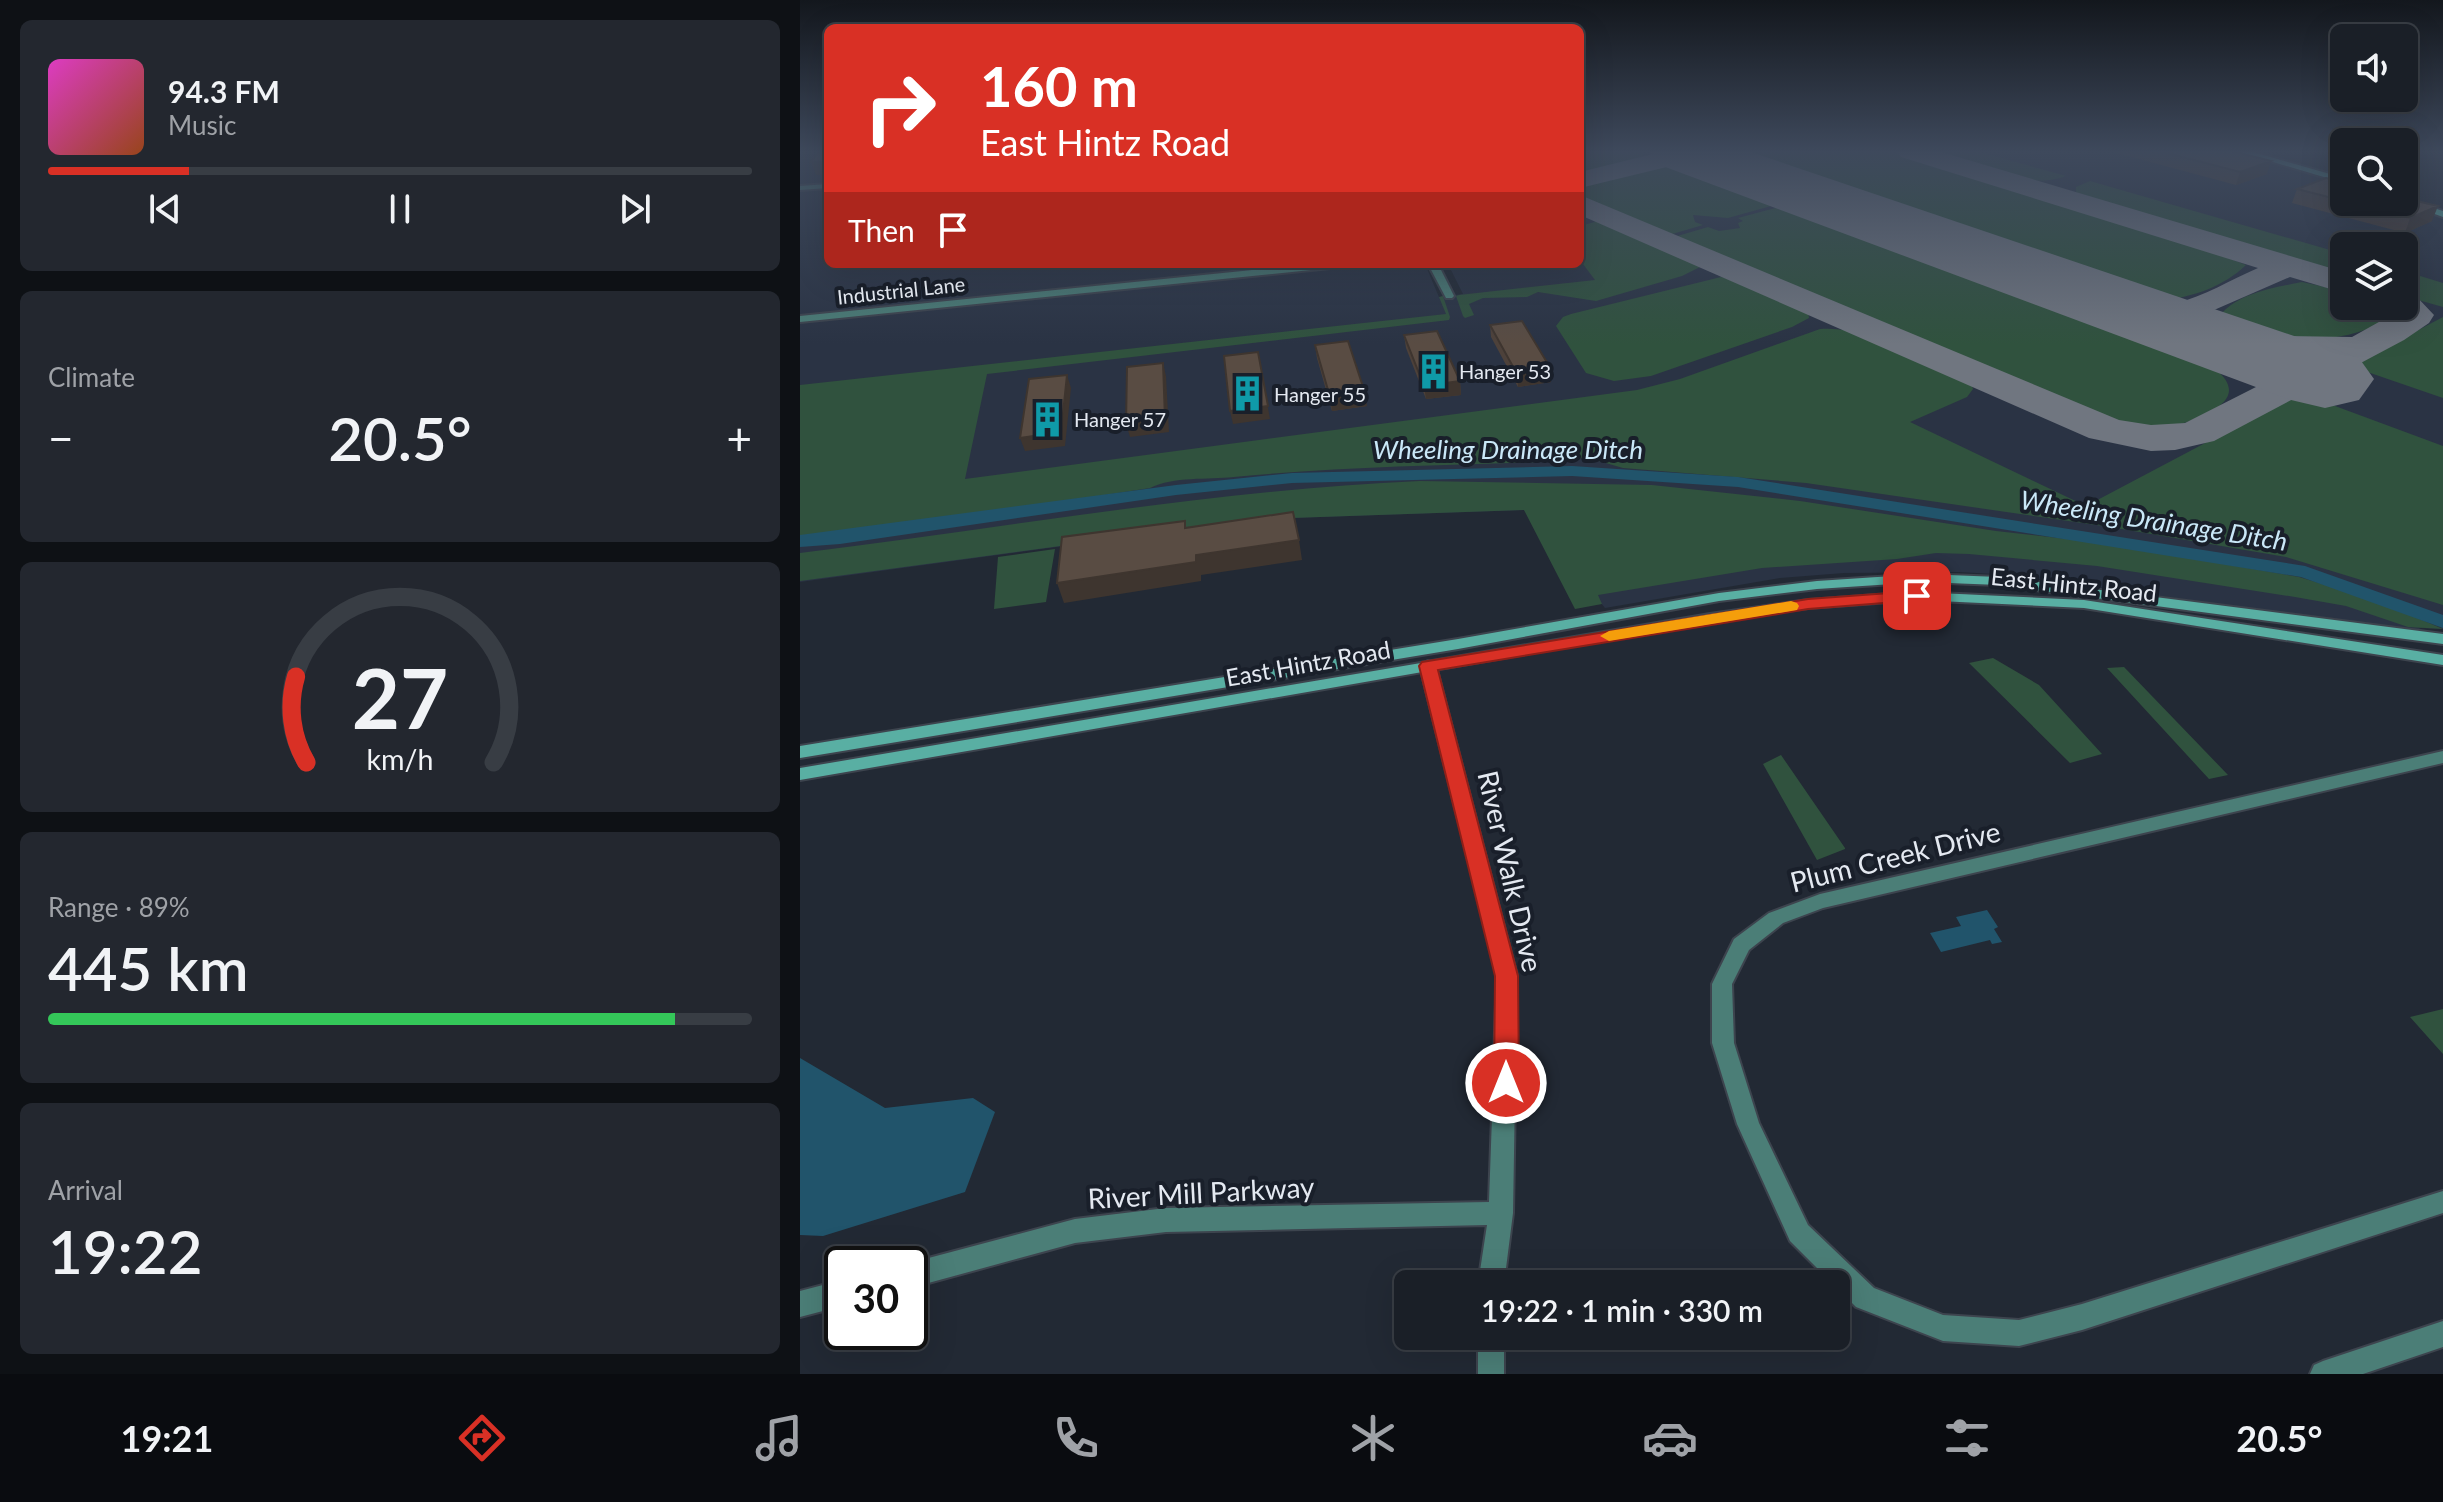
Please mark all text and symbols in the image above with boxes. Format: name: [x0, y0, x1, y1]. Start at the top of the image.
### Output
map controls: [2330, 24, 2418, 320]
button: sound: [2330, 24, 2418, 112]
text: 160 m: [980, 52, 1138, 119]
icon: right: [848, 56, 952, 160]
text: 94.3 FM: [168, 73, 280, 109]
text: Music: [168, 109, 236, 141]
text: East Hintz Road: [980, 120, 1230, 164]
button: search: [2330, 128, 2418, 216]
icon: previous: [143, 187, 187, 231]
icon: pause: [378, 187, 422, 231]
icon: next: [613, 187, 657, 231]
icon: arrive: [931, 208, 975, 252]
text: Then: [848, 212, 915, 248]
button: layers: [2330, 232, 2418, 320]
street label: Industrial Lane: [836, 271, 966, 309]
building icon: Hanger 53: [1414, 352, 1452, 390]
place label: Hanger 53: [1459, 359, 1551, 383]
text: Climate: [48, 361, 135, 393]
building icon: Hanger 55: [1229, 375, 1267, 413]
place label: Hanger 55: [1274, 382, 1366, 406]
building icon: Hanger 57: [1029, 400, 1067, 438]
text: 20.5°: [328, 402, 472, 474]
place label: Hanger 57: [1074, 407, 1166, 431]
text: −: [48, 412, 74, 464]
text: +: [726, 412, 752, 464]
water label: Wheeling Drainage Ditch: [1373, 433, 1643, 465]
water label: Wheeling Drainage Ditch: [2018, 483, 2290, 557]
street label: East Hintz Road: [1990, 561, 2158, 607]
pin: [1883, 562, 1951, 630]
icon: arrive: [1895, 574, 1939, 618]
street label: East Hintz Road: [1223, 634, 1393, 692]
text: 27: [352, 647, 448, 747]
text: km/h: [367, 742, 433, 776]
street label: River Walk Drive: [1471, 767, 1551, 975]
street label: Plum Creek Drive: [1787, 813, 2003, 899]
text: Range · 89%: [48, 891, 190, 923]
text: 445 km: [48, 932, 249, 1004]
position arrow: [1464, 1041, 1548, 1125]
street label: River Mill Parkway: [1087, 1169, 1316, 1215]
text: Arrival: [48, 1174, 123, 1206]
text: 19:22: [48, 1215, 202, 1287]
speed limit sign: 30: [824, 1246, 928, 1350]
text: 19:22 · 1 min · 330 m: [1481, 1292, 1763, 1328]
icon: directions: [454, 1410, 510, 1466]
icon: music: [751, 1410, 807, 1466]
icon: phone: [1048, 1410, 1104, 1466]
icon: climate: [1345, 1410, 1401, 1466]
icon: car: [1642, 1410, 1698, 1466]
icon: filters: [1939, 1410, 1995, 1466]
text: 19:21: [121, 1416, 213, 1460]
text: 20.5°: [2236, 1416, 2322, 1460]

